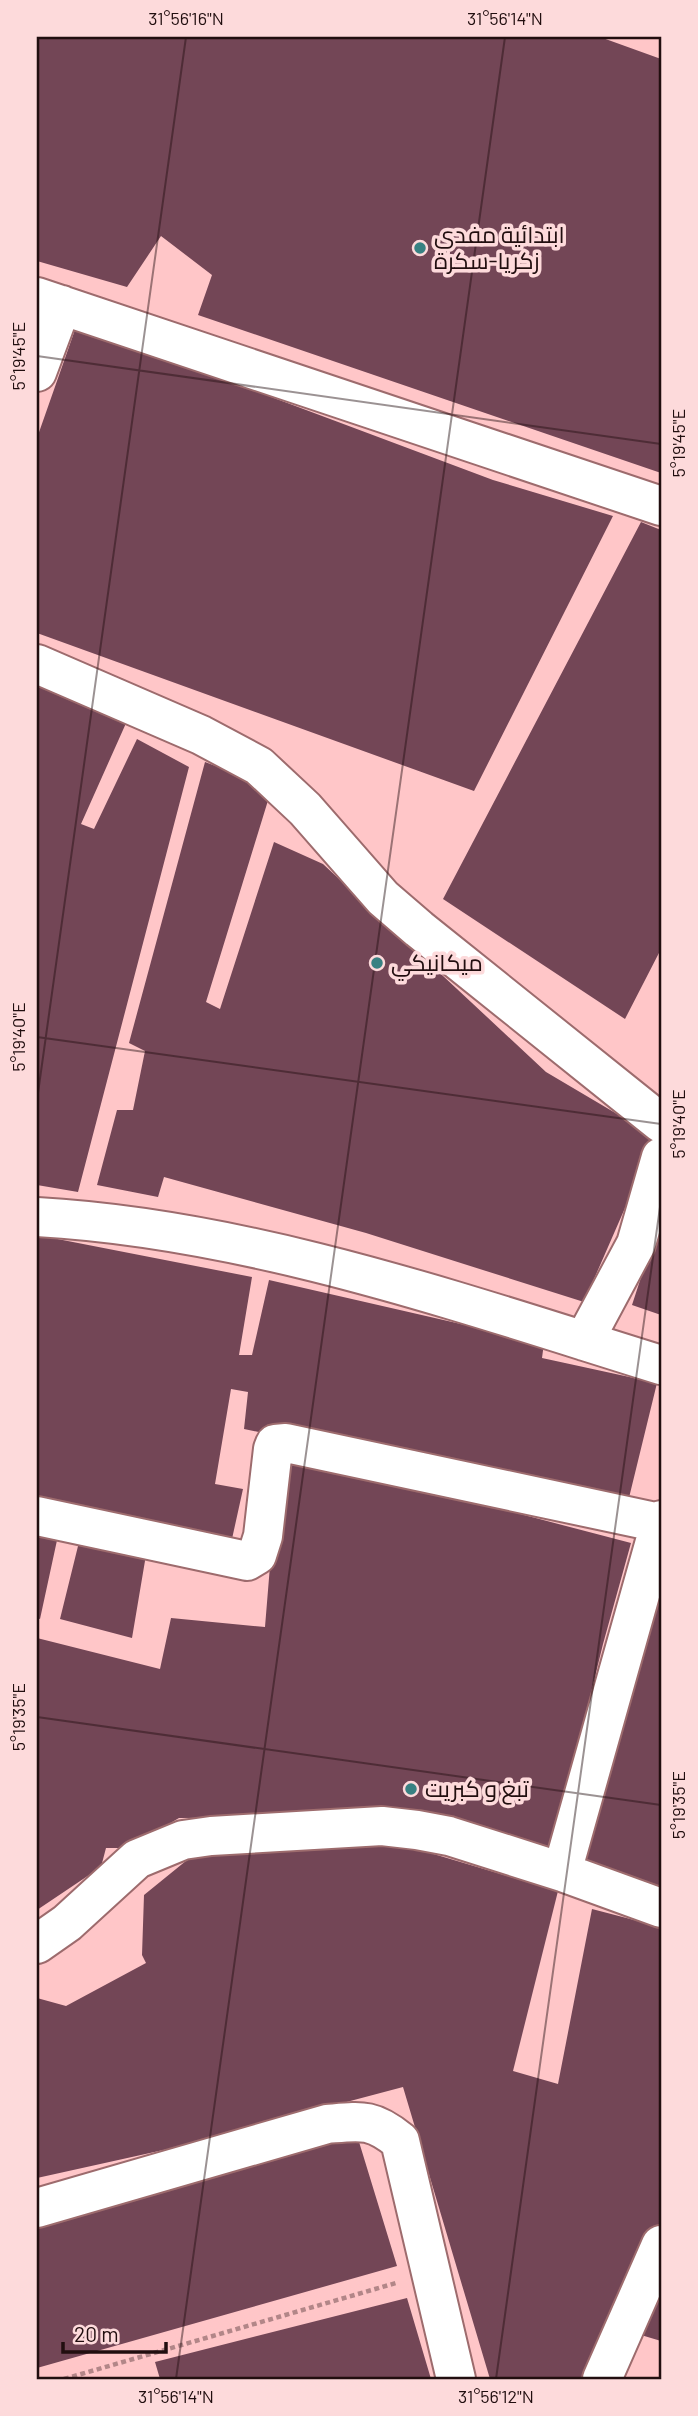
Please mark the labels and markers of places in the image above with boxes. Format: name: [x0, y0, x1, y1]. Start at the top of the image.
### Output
place label: ابتدائية مفدي زكريا-سكرة: [434, 220, 565, 274]
marker: ابتدائية مفدي زكريا-سكرة: [412, 240, 428, 256]
place label: ميكانيكي: [391, 948, 483, 981]
marker: ميكانيكي: [369, 955, 385, 971]
place label: تبغ و كبريت: [425, 1774, 529, 1805]
marker: تبغ و كبريت: [403, 1781, 419, 1797]

